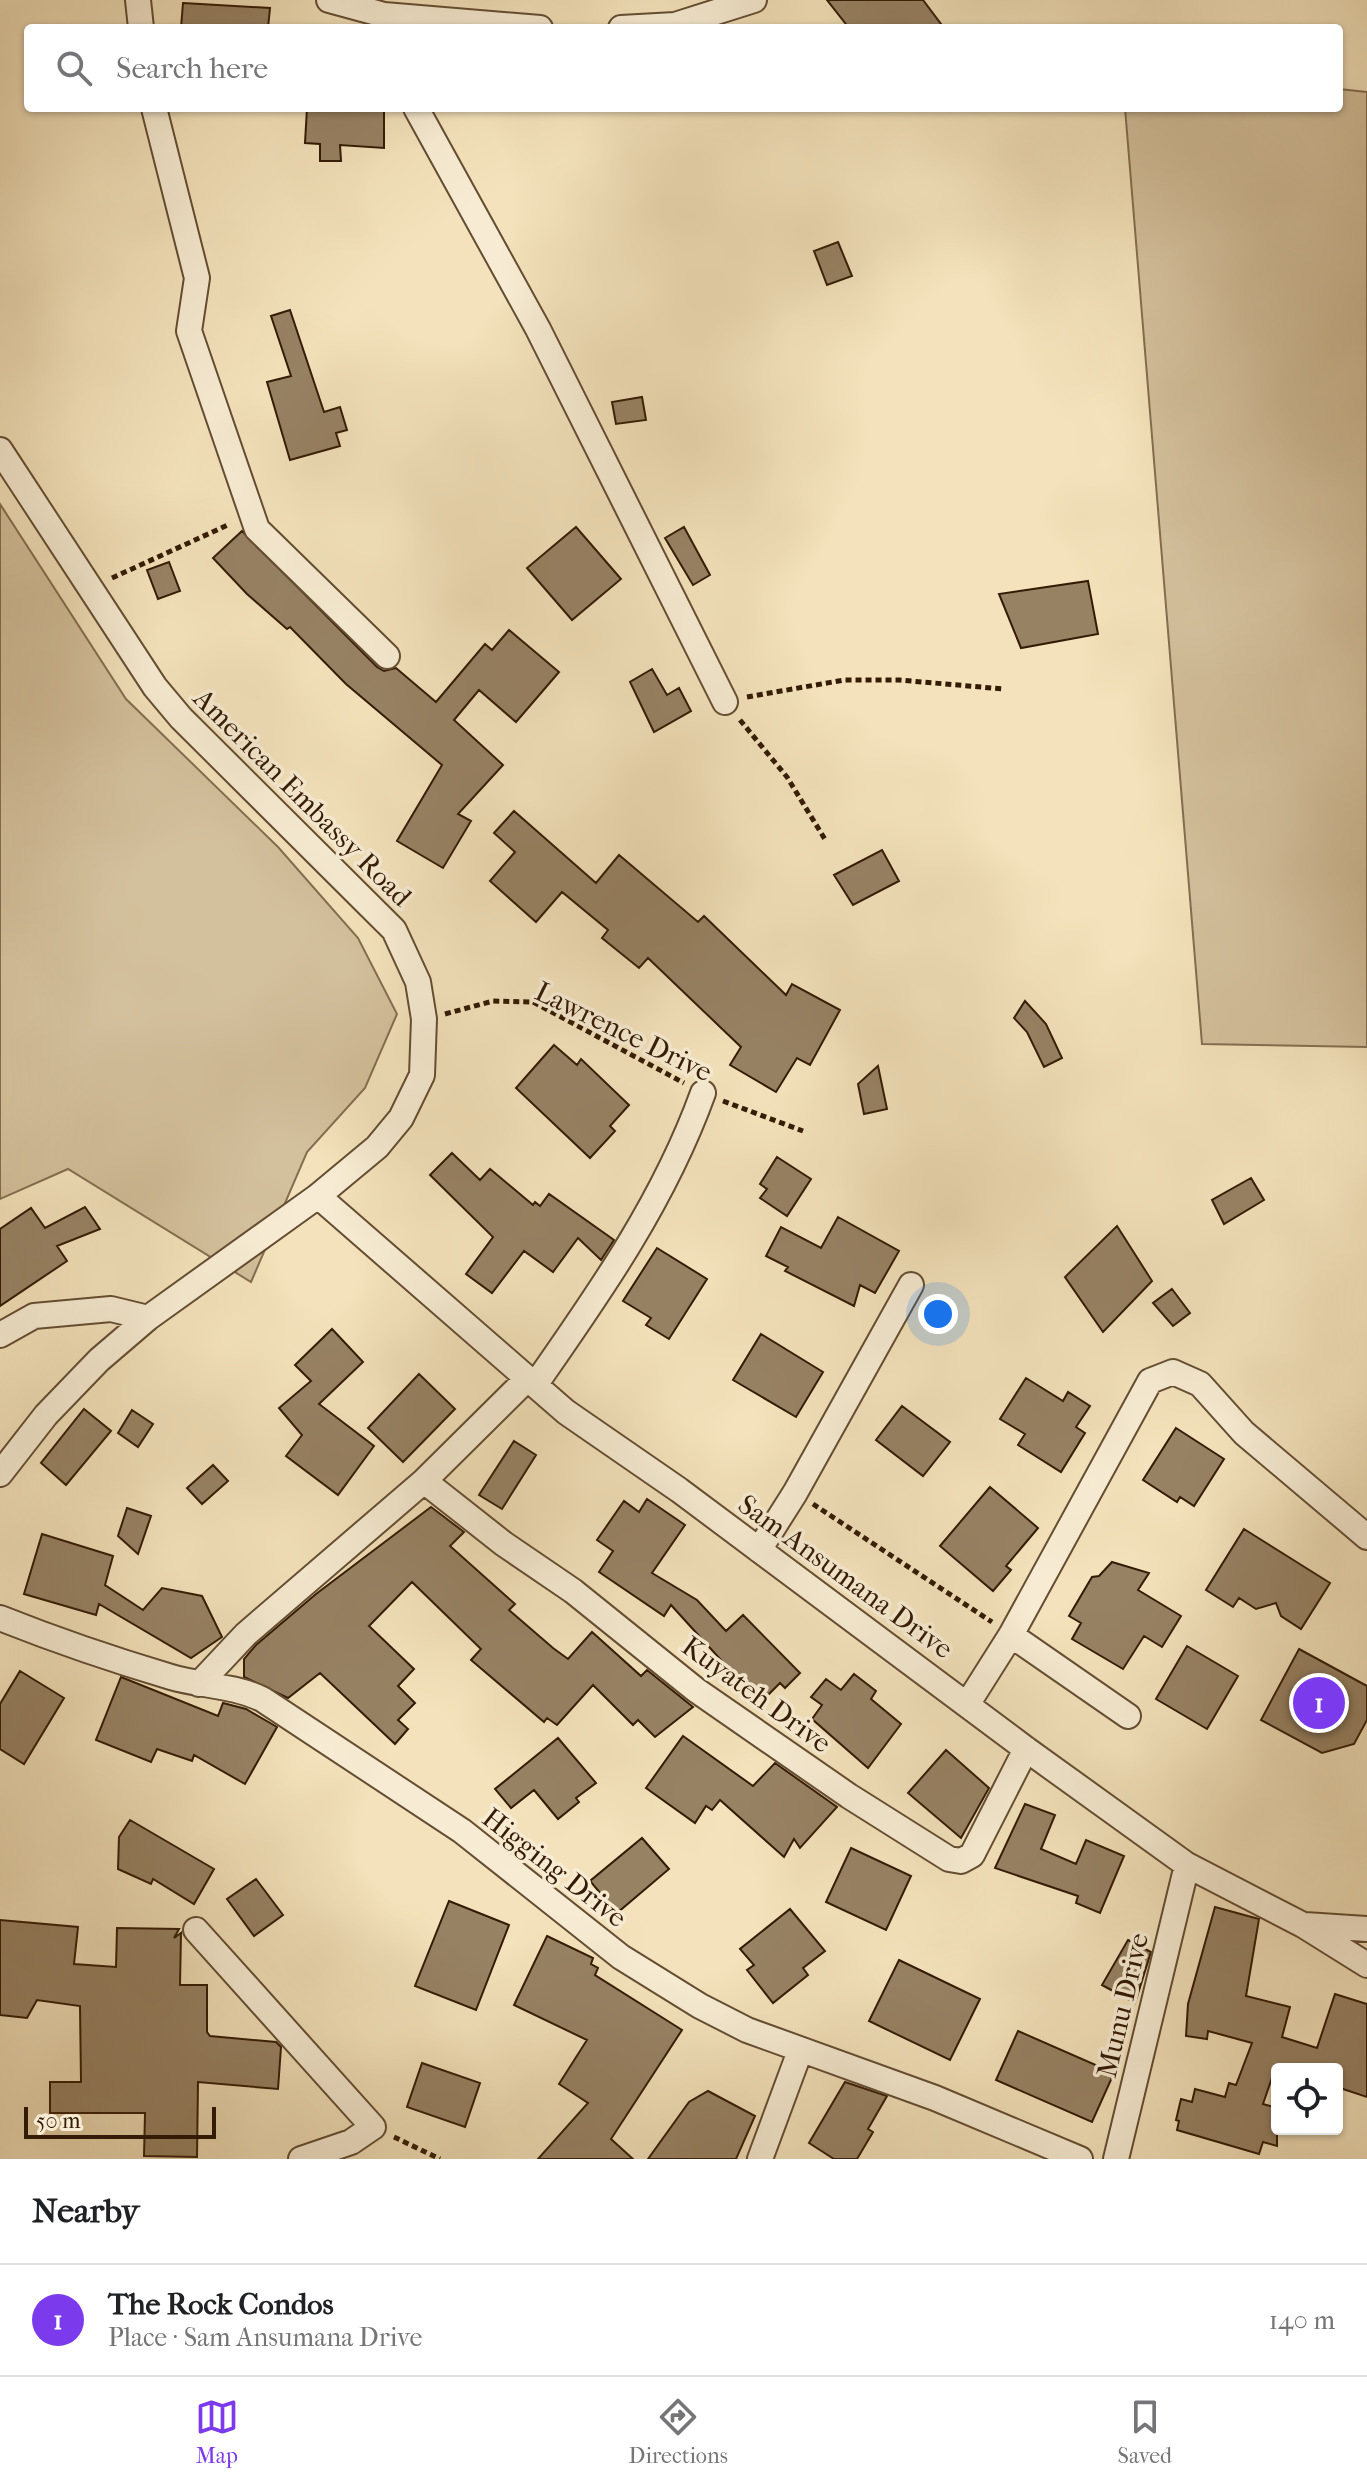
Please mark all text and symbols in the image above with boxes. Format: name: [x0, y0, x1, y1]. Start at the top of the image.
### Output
search box: [24, 24, 1343, 112]
icon: search: [52, 46, 96, 90]
text: Search here: [116, 51, 268, 86]
street label: American Embassy Road: [186, 681, 419, 914]
street label: Lawrence Drive: [530, 974, 718, 1089]
your location: [918, 1294, 958, 1334]
street label: Sam Ansumana Drive: [732, 1487, 960, 1665]
street label: Kuyateh Drive: [676, 1629, 838, 1760]
pin: 1: [1293, 1673, 1345, 1733]
street label: Higging Drive: [476, 1801, 634, 1934]
street label: Munu Drive: [1090, 1929, 1155, 2081]
map controls: [1271, 2063, 1343, 2135]
button: locate: [1271, 2063, 1343, 2135]
scale bar: [24, 2103, 216, 2139]
text: 50 m: [36, 2108, 81, 2134]
text: Nearby: [32, 2191, 139, 2231]
text: The Rock Condos: [108, 2287, 334, 2322]
text: 1: [53, 2305, 63, 2336]
text: 140 m: [1269, 2305, 1335, 2336]
text: Place · Sam Ansumana Drive: [108, 2322, 422, 2353]
tab: Map: [195, 2395, 239, 2469]
tab: Directions: [629, 2395, 728, 2469]
tab: Saved: [1118, 2395, 1172, 2469]

